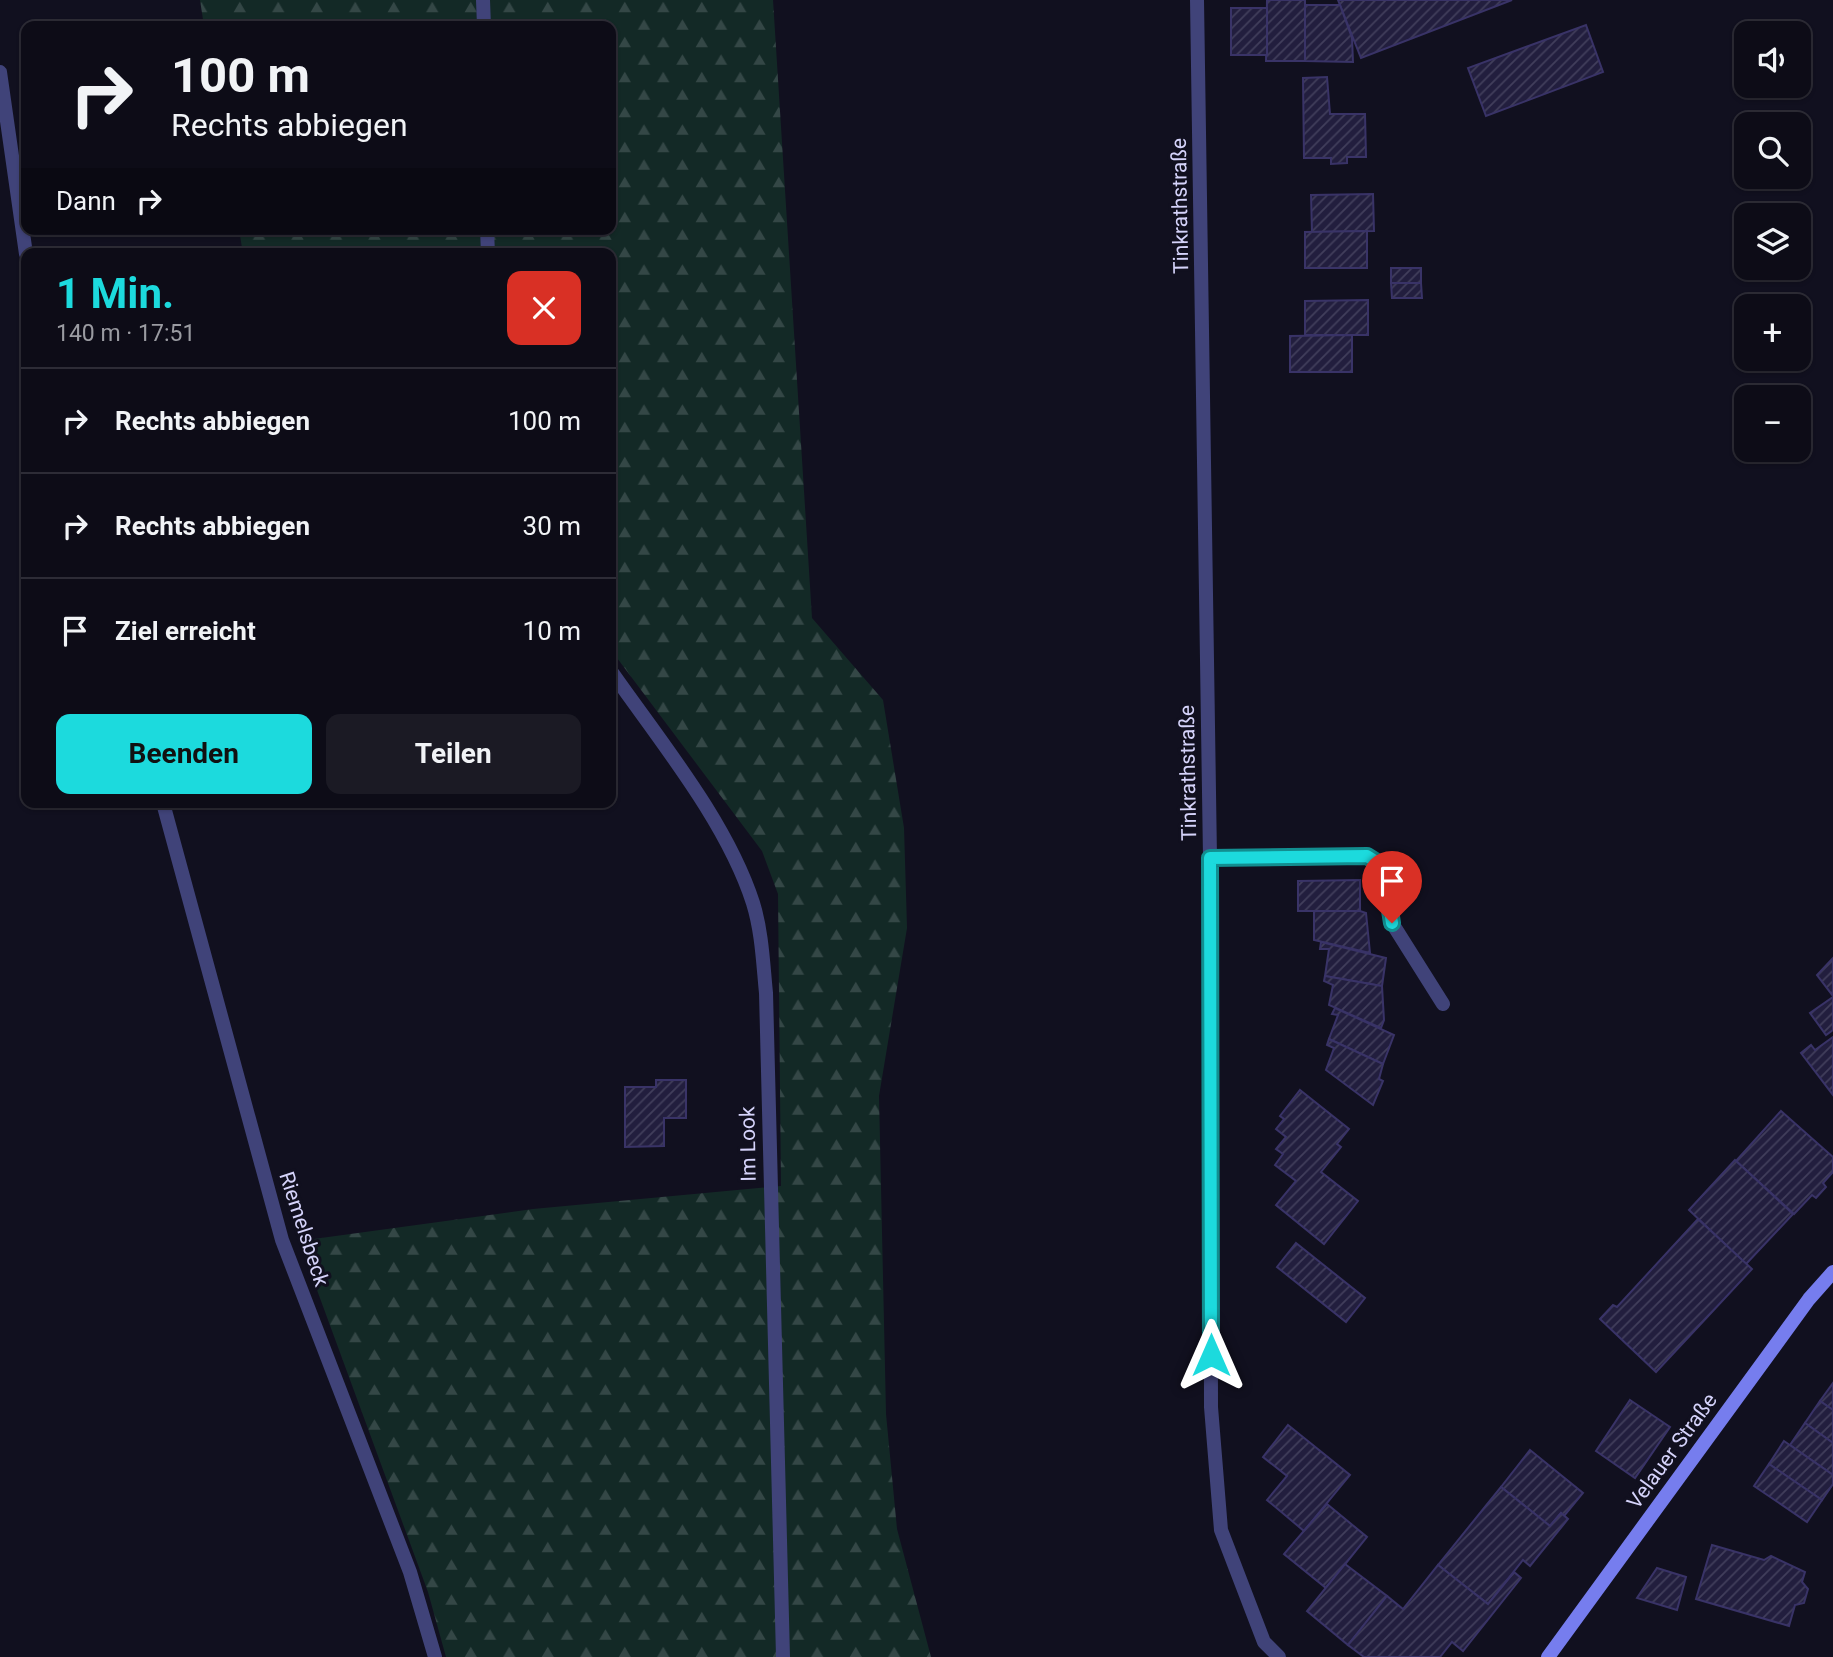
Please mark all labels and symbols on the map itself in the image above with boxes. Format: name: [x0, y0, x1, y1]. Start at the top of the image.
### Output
street label: Tinkrathstraße: [1167, 138, 1193, 274]
street label: Tinkrathstraße: [1175, 705, 1201, 841]
pin: [1362, 851, 1422, 923]
street label: Im Look: [735, 1106, 761, 1182]
street label: Riemelsbeck: [274, 1169, 334, 1290]
position arrow: [1174, 1318, 1248, 1392]
street label: Velauer Straße: [1622, 1389, 1722, 1513]

